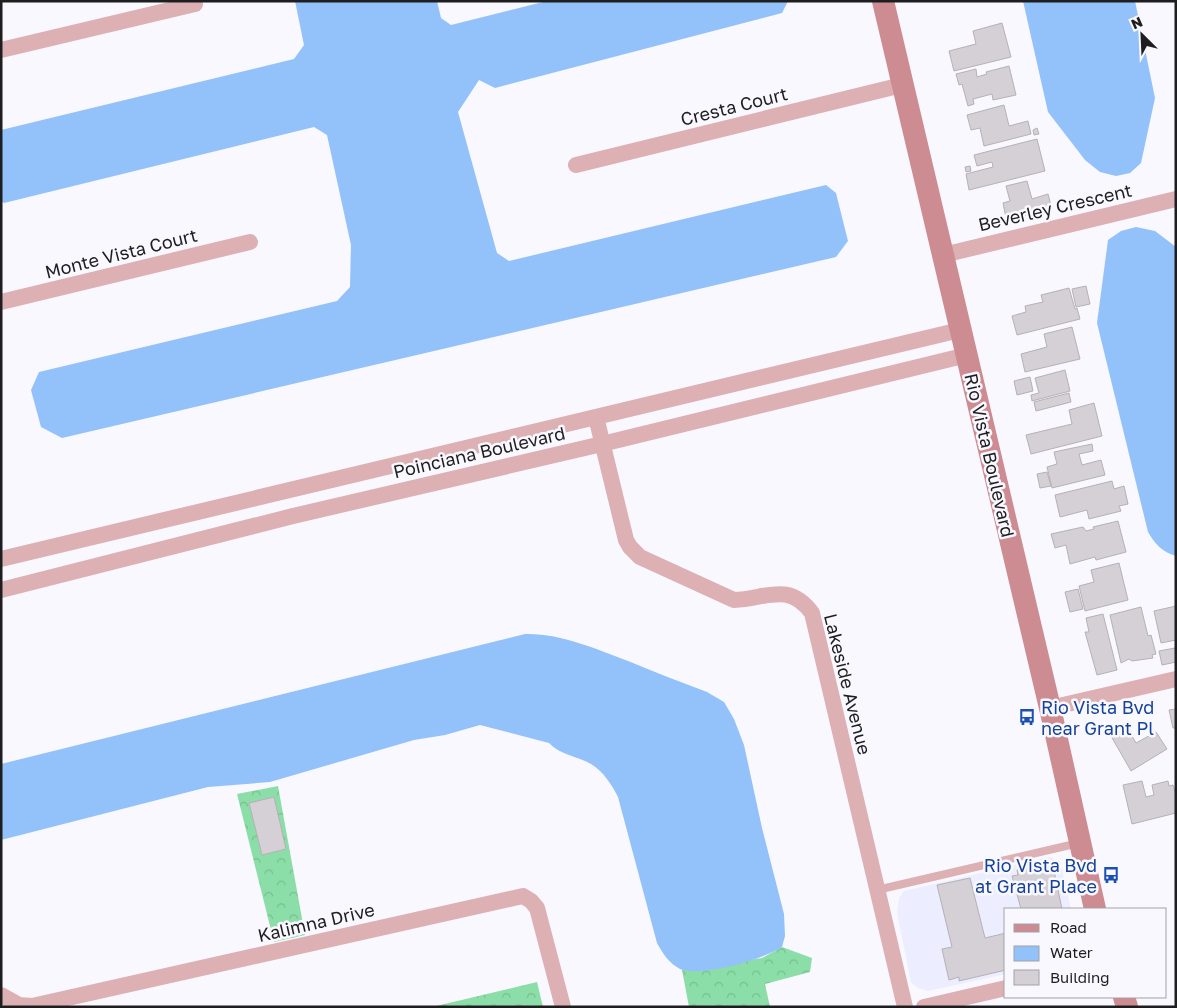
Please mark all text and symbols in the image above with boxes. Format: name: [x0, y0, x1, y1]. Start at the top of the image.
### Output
north arrow: [1117, 10, 1167, 60]
text: N: [1128, 13, 1145, 33]
street label: Cresta Court: [678, 82, 790, 130]
street label: Beverley Crescent: [976, 179, 1134, 235]
street label: Monte Vista Court: [43, 223, 199, 283]
street label: Rio Vista Boulevard: [960, 371, 1020, 539]
street label: Poinciana Boulevard: [391, 421, 567, 483]
street label: Lakeside Avenue: [820, 611, 876, 757]
place label: Rio Vista Bvd near Grant Pl: [1041, 696, 1154, 739]
bus stop icon: Rio Vista Bvd near Grant Pl: [1017, 707, 1037, 727]
place label: Rio Vista Bvd at Grant Place: [975, 854, 1097, 897]
bus stop icon: Rio Vista Bvd at Grant Place: [1101, 865, 1121, 885]
street label: Kalimna Drive: [255, 898, 377, 946]
legend: [1004, 908, 1167, 998]
text: Road: [1050, 918, 1087, 936]
text: Water: [1050, 943, 1093, 961]
text: Building: [1050, 968, 1110, 986]

